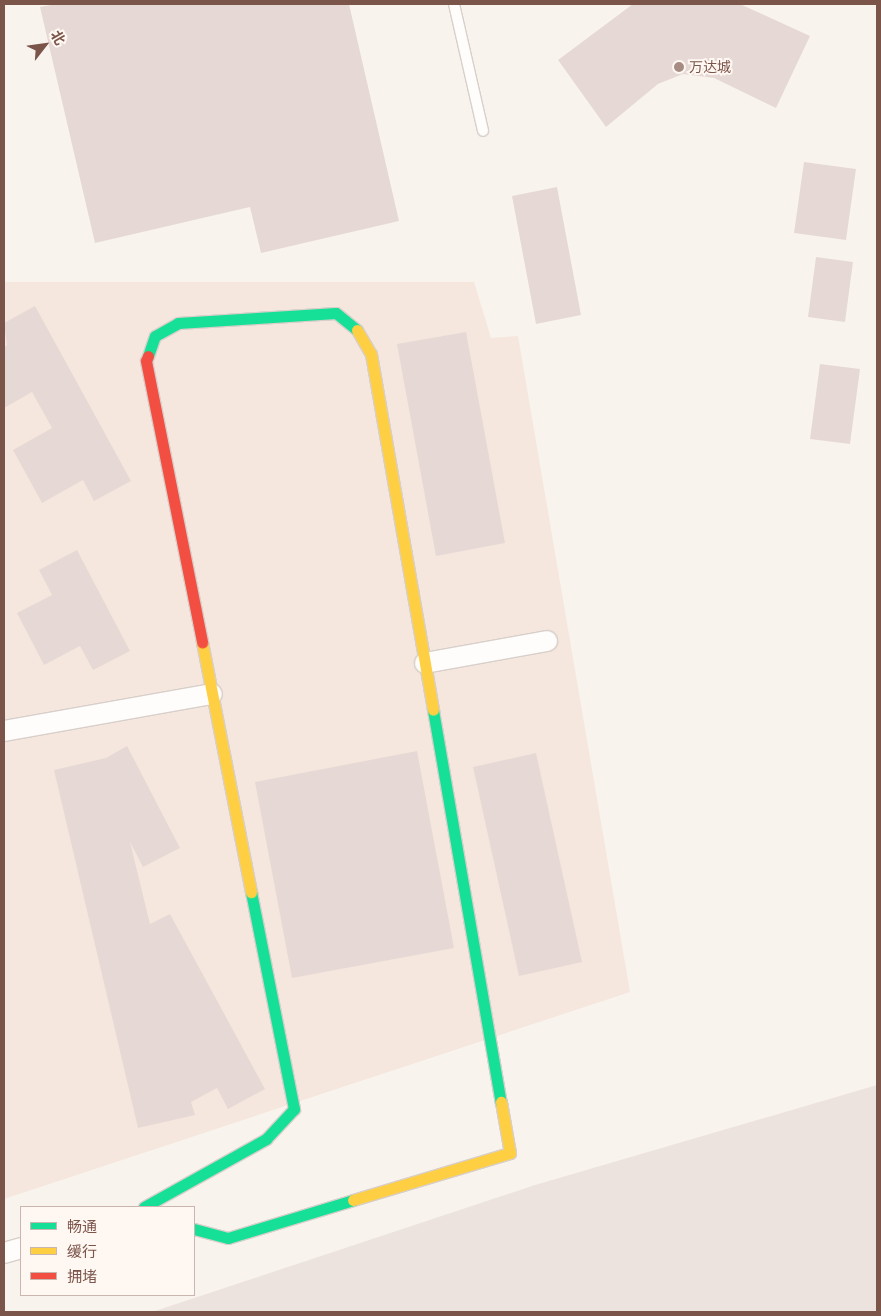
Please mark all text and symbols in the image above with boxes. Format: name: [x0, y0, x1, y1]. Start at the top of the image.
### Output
north arrow: [20, 20, 70, 70]
text: 北: [48, 27, 69, 48]
place label: 万达城: [689, 59, 731, 75]
marker: 万达城: [673, 61, 685, 73]
legend: [20, 1206, 195, 1296]
text: 畅通: [67, 1217, 97, 1235]
text: 缓行: [67, 1242, 97, 1260]
text: 拥堵: [67, 1267, 97, 1285]

